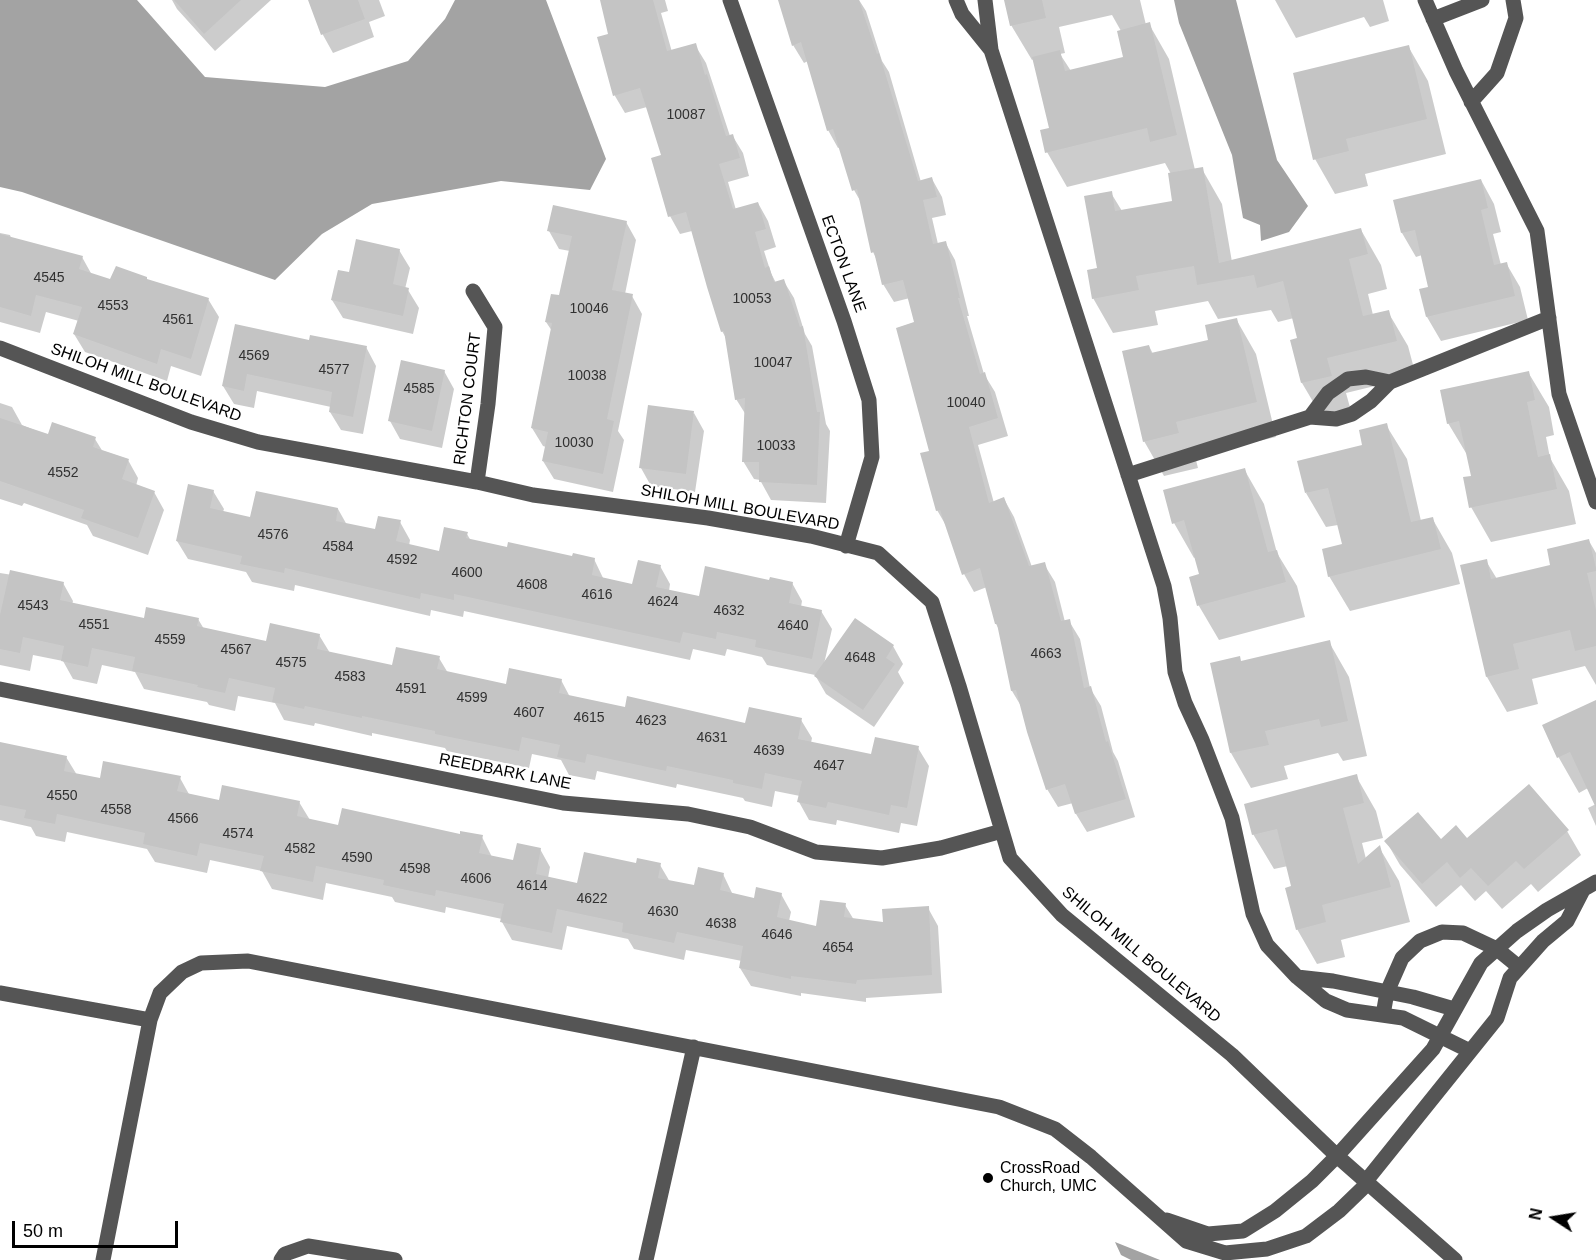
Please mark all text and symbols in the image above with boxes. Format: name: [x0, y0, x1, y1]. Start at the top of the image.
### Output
house number: 10087: [667, 107, 705, 123]
street label: ECTON LANE: [817, 213, 869, 315]
house number: 4545: [33, 270, 65, 286]
house number: 10053: [733, 291, 771, 307]
house number: 4553: [97, 298, 129, 314]
house number: 10046: [570, 301, 608, 317]
house number: 4561: [162, 312, 194, 328]
street label: RICHTON COURT: [450, 332, 486, 466]
street label: SHILOH MILL BOULEVARD: [48, 340, 244, 426]
house number: 4569: [238, 348, 270, 364]
house number: 10047: [754, 355, 792, 371]
house number: 4577: [318, 362, 350, 378]
house number: 10038: [568, 368, 606, 384]
house number: 4585: [403, 381, 435, 397]
house number: 10040: [947, 395, 985, 411]
house number: 10030: [555, 435, 593, 451]
house number: 10033: [757, 438, 795, 454]
house number: 4552: [47, 465, 79, 481]
street label: SHILOH MILL BOULEVARD: [639, 481, 841, 535]
house number: 4576: [257, 527, 289, 543]
house number: 4584: [322, 539, 354, 555]
house number: 4592: [386, 552, 418, 568]
house number: 4600: [451, 565, 483, 581]
house number: 4608: [516, 577, 548, 593]
house number: 4616: [581, 587, 613, 603]
house number: 4624: [647, 594, 679, 610]
house number: 4543: [17, 598, 49, 614]
house number: 4632: [713, 603, 745, 619]
house number: 4551: [78, 617, 110, 633]
house number: 4640: [777, 618, 809, 634]
house number: 4559: [154, 632, 186, 648]
house number: 4567: [220, 642, 252, 658]
house number: 4663: [1030, 646, 1062, 662]
house number: 4648: [844, 650, 876, 666]
house number: 4575: [275, 655, 307, 671]
house number: 4583: [334, 669, 366, 685]
house number: 4591: [395, 681, 427, 697]
house number: 4599: [456, 690, 488, 706]
house number: 4607: [513, 705, 545, 721]
house number: 4615: [573, 710, 605, 726]
house number: 4623: [635, 713, 667, 729]
house number: 4631: [696, 730, 728, 746]
house number: 4639: [753, 743, 785, 759]
street label: REEDBARK LANE: [437, 750, 573, 794]
house number: 4647: [813, 758, 845, 774]
house number: 4550: [46, 788, 78, 804]
house number: 4558: [100, 802, 132, 818]
house number: 4566: [167, 811, 199, 827]
house number: 4574: [222, 826, 254, 842]
house number: 4582: [284, 841, 316, 857]
house number: 4590: [341, 850, 373, 866]
house number: 4598: [399, 861, 431, 877]
house number: 4606: [460, 871, 492, 887]
house number: 4614: [516, 878, 548, 894]
street label: SHILOH MILL BOULEVARD: [1058, 883, 1224, 1027]
house number: 4622: [576, 891, 608, 907]
house number: 4630: [647, 904, 679, 920]
house number: 4638: [705, 916, 737, 932]
house number: 4646: [761, 927, 793, 943]
house number: 4654: [822, 940, 854, 956]
place label: CrossRoad Church, UMC: [1000, 1159, 1097, 1197]
marker: CrossRoad Church, UMC: [981, 1171, 995, 1185]
north arrow: [1524, 1188, 1584, 1248]
text: N: [1526, 1207, 1545, 1222]
scale bar: [15, 1209, 182, 1247]
text: 50 m: [23, 1221, 63, 1241]

